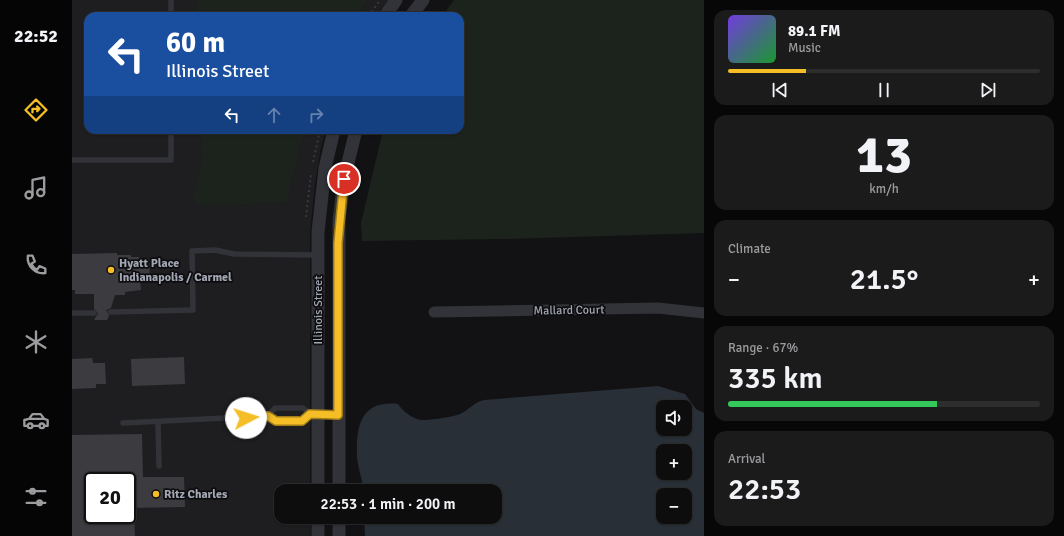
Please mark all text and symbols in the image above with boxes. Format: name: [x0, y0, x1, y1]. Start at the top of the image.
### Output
text: 89.1 FM: [788, 22, 840, 40]
text: 22:52: [14, 25, 58, 47]
text: 60 m: [166, 26, 225, 60]
icon: left: [100, 28, 152, 80]
text: Music: [788, 40, 821, 56]
text: Illinois Street: [166, 60, 269, 82]
icon: previous: [769, 79, 791, 101]
icon: pause: [873, 79, 895, 101]
icon: next: [977, 79, 999, 101]
icon: directions: [22, 96, 50, 124]
icon: left: [221, 104, 243, 126]
icon: ahead: [263, 104, 285, 126]
icon: right: [305, 104, 327, 126]
text: 13: [856, 123, 912, 187]
pin: [327, 162, 361, 196]
icon: arrive: [333, 168, 355, 190]
icon: music: [22, 174, 50, 202]
text: km/h: [869, 181, 899, 197]
text: Climate: [728, 241, 771, 257]
icon: phone: [22, 251, 50, 279]
place label: Hyatt Place Indianapolis / Carmel: [119, 256, 232, 285]
text: 21.5°: [850, 261, 918, 298]
marker: Hyatt Place Indianapolis / Carmel: [106, 265, 116, 275]
text: −: [728, 266, 740, 293]
text: +: [1028, 266, 1040, 293]
street label: Illinois Street: [311, 276, 326, 344]
street label: Mallard Court: [533, 302, 605, 319]
icon: climate: [22, 328, 50, 356]
text: Range · 67%: [728, 340, 798, 356]
text: 335 km: [728, 360, 823, 397]
position arrow: [225, 397, 267, 439]
map controls: [656, 400, 692, 524]
button: sound: [656, 400, 692, 436]
icon: car: [22, 406, 50, 434]
button: +: [656, 444, 692, 480]
text: Arrival: [728, 451, 765, 467]
text: 22:53: [728, 471, 801, 508]
speed limit sign: 20: [84, 472, 136, 524]
icon: filters: [22, 483, 50, 511]
place label: Ritz Charles: [164, 487, 228, 502]
button: −: [656, 488, 692, 524]
marker: Ritz Charles: [151, 489, 161, 499]
text: 22:53 · 1 min · 200 m: [321, 495, 455, 513]

